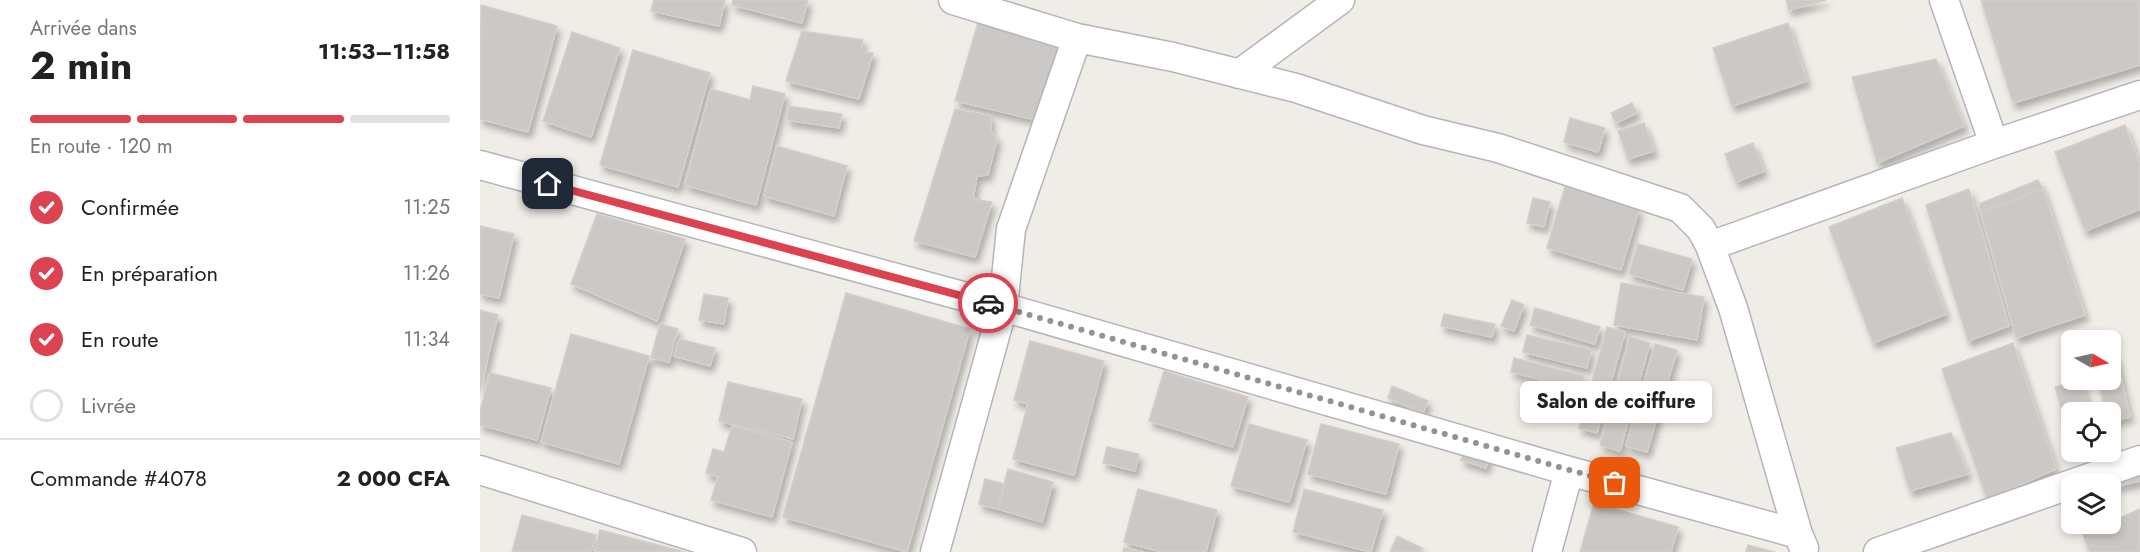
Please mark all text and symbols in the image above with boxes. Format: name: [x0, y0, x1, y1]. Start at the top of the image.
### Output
text: Arrivée dans: [30, 14, 137, 43]
text: 11:53–11:58: [318, 35, 450, 67]
text: 2 min: [30, 37, 132, 94]
text: En route · 120 m: [30, 132, 173, 161]
pin: [522, 158, 573, 209]
icon: home: [531, 167, 564, 200]
icon: check: [30, 191, 63, 224]
text: Confirmée: [81, 191, 179, 223]
text: 11:25: [403, 193, 450, 222]
icon: check: [30, 257, 63, 290]
text: En préparation: [81, 257, 218, 289]
text: 11:26: [403, 259, 450, 288]
courier: [958, 273, 1018, 333]
icon: car: [972, 287, 1005, 320]
icon: check: [30, 323, 63, 356]
text: En route: [81, 323, 159, 355]
text: 11:34: [403, 325, 450, 354]
north arrow: [2061, 330, 2121, 390]
map controls: [2061, 330, 2121, 534]
callout: Salon de coiffure: [1519, 381, 1711, 423]
text: Salon de coiffure: [1536, 387, 1696, 416]
text: Livrée: [81, 389, 136, 421]
button: locate: [2061, 402, 2121, 462]
pin: [1589, 457, 1640, 508]
text: Commande #4078: [30, 462, 207, 494]
text: 2 000 CFA: [336, 462, 450, 494]
icon: bag: [1598, 466, 1631, 499]
button: layers: [2061, 474, 2121, 534]

